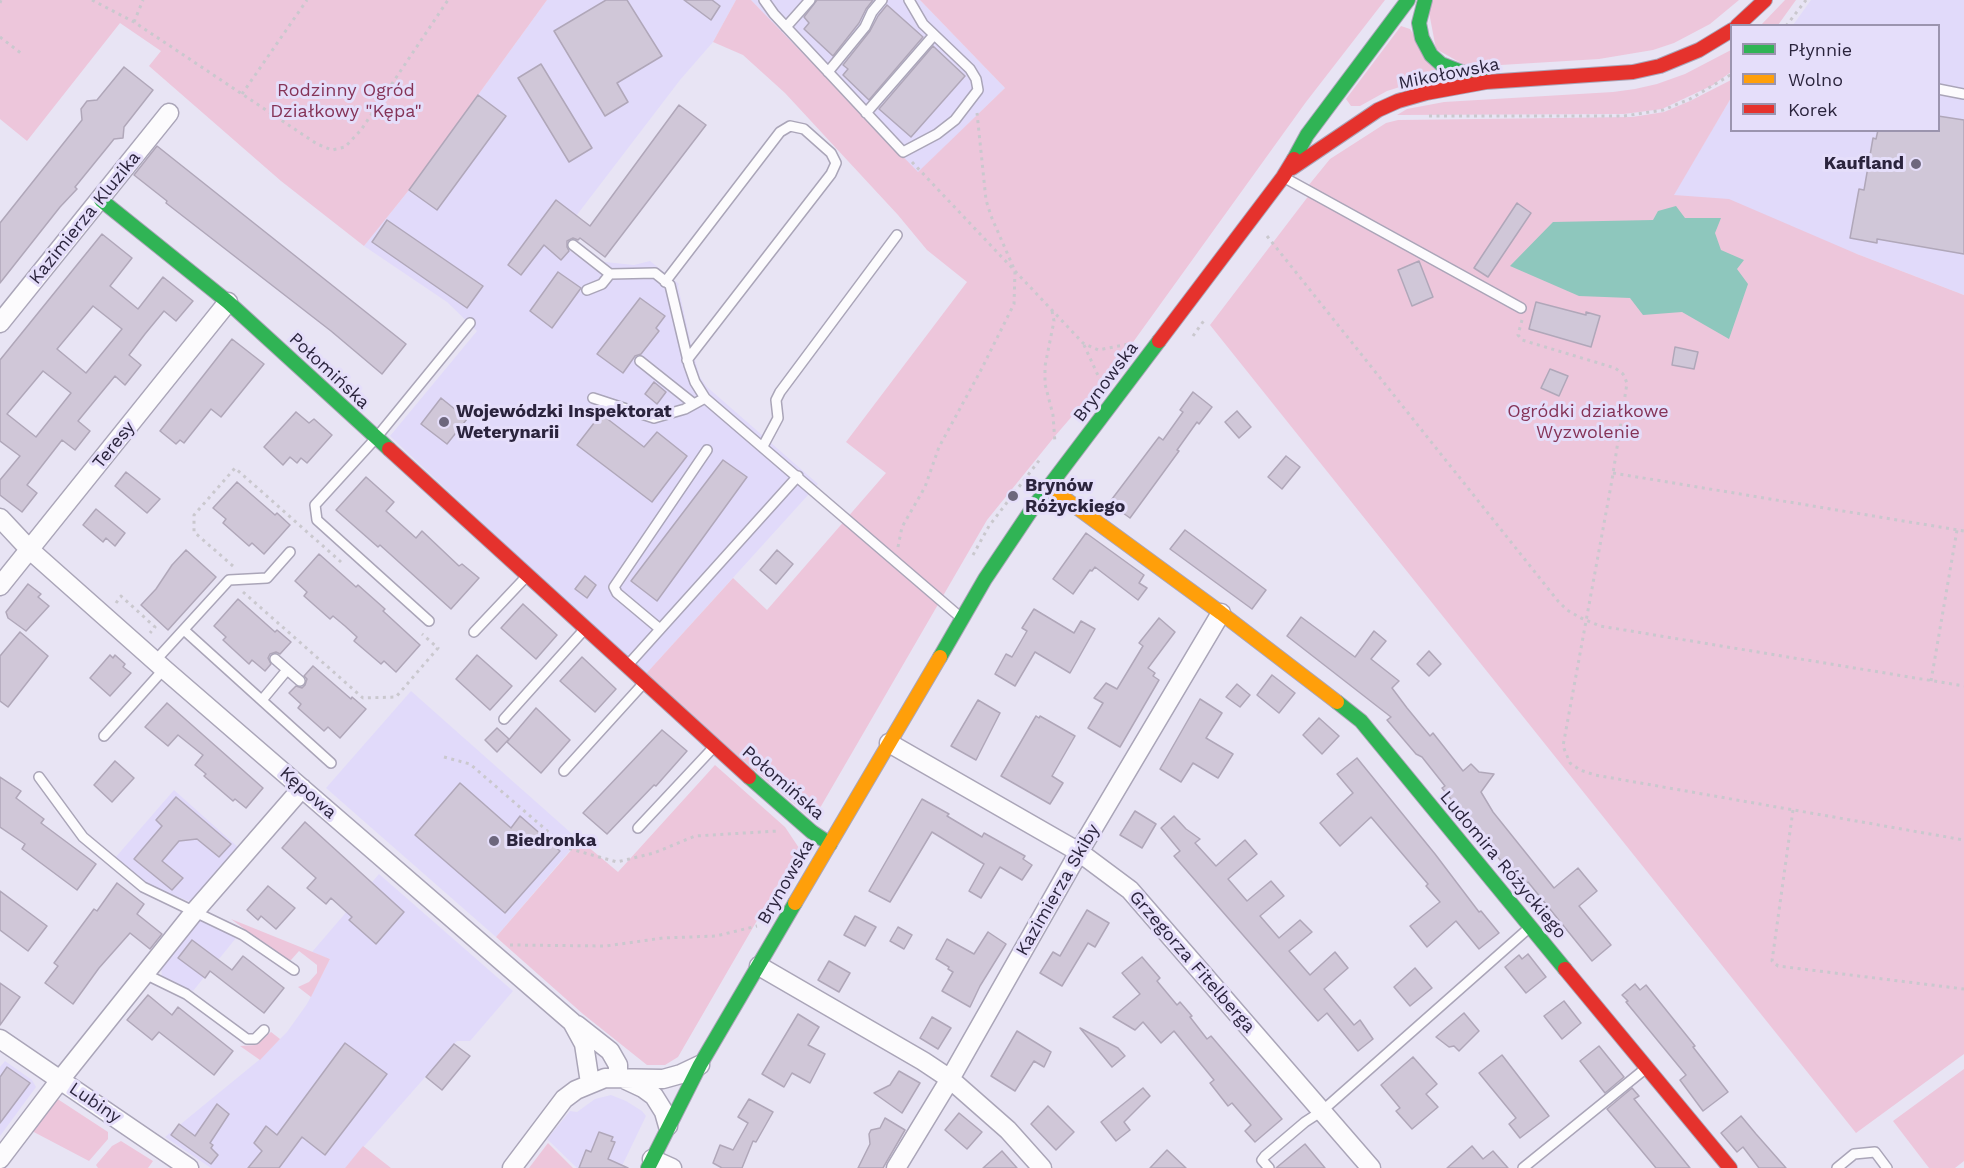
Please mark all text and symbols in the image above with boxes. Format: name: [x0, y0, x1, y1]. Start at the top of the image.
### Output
legend: [1730, 24, 1940, 132]
text: Płynnie: [1788, 39, 1852, 60]
street label: Mikołowska: [1397, 54, 1501, 94]
text: Wolno: [1788, 69, 1843, 90]
park label: Rodzinny Ogród Działkowy "Kępa": [270, 80, 422, 122]
text: Korek: [1788, 99, 1838, 120]
street label: Kazimierza Kluzika: [25, 147, 145, 289]
place label: Kaufland: [1824, 153, 1904, 175]
marker: Kaufland: [1909, 157, 1923, 171]
street label: Połomińska: [284, 328, 374, 414]
street label: Brynowska: [1069, 338, 1143, 426]
place label: Wojewódzki Inspektorat Weterynarii: [456, 401, 672, 444]
park label: Ogródki działkowe Wyzwolenie: [1507, 401, 1669, 444]
marker: Wojewódzki Inspektorat Weterynarii: [437, 415, 451, 429]
street label: Teresy: [88, 417, 140, 473]
place label: Brynów Różyckiego: [1025, 475, 1125, 518]
marker: Brynów Różyckiego: [1006, 489, 1020, 503]
street label: Połomińska: [737, 741, 829, 825]
street label: Kępowa: [275, 762, 341, 824]
street label: Ludomira Różyckiego: [1435, 787, 1571, 943]
street label: Kazimierza Skiby: [1011, 820, 1105, 960]
place label: Biedronka: [506, 830, 596, 852]
marker: Biedronka: [487, 834, 501, 848]
street label: Brynowska: [753, 836, 819, 928]
street label: Grzegorza Fitelberga: [1124, 886, 1260, 1038]
street label: Lubiny: [65, 1078, 125, 1128]

